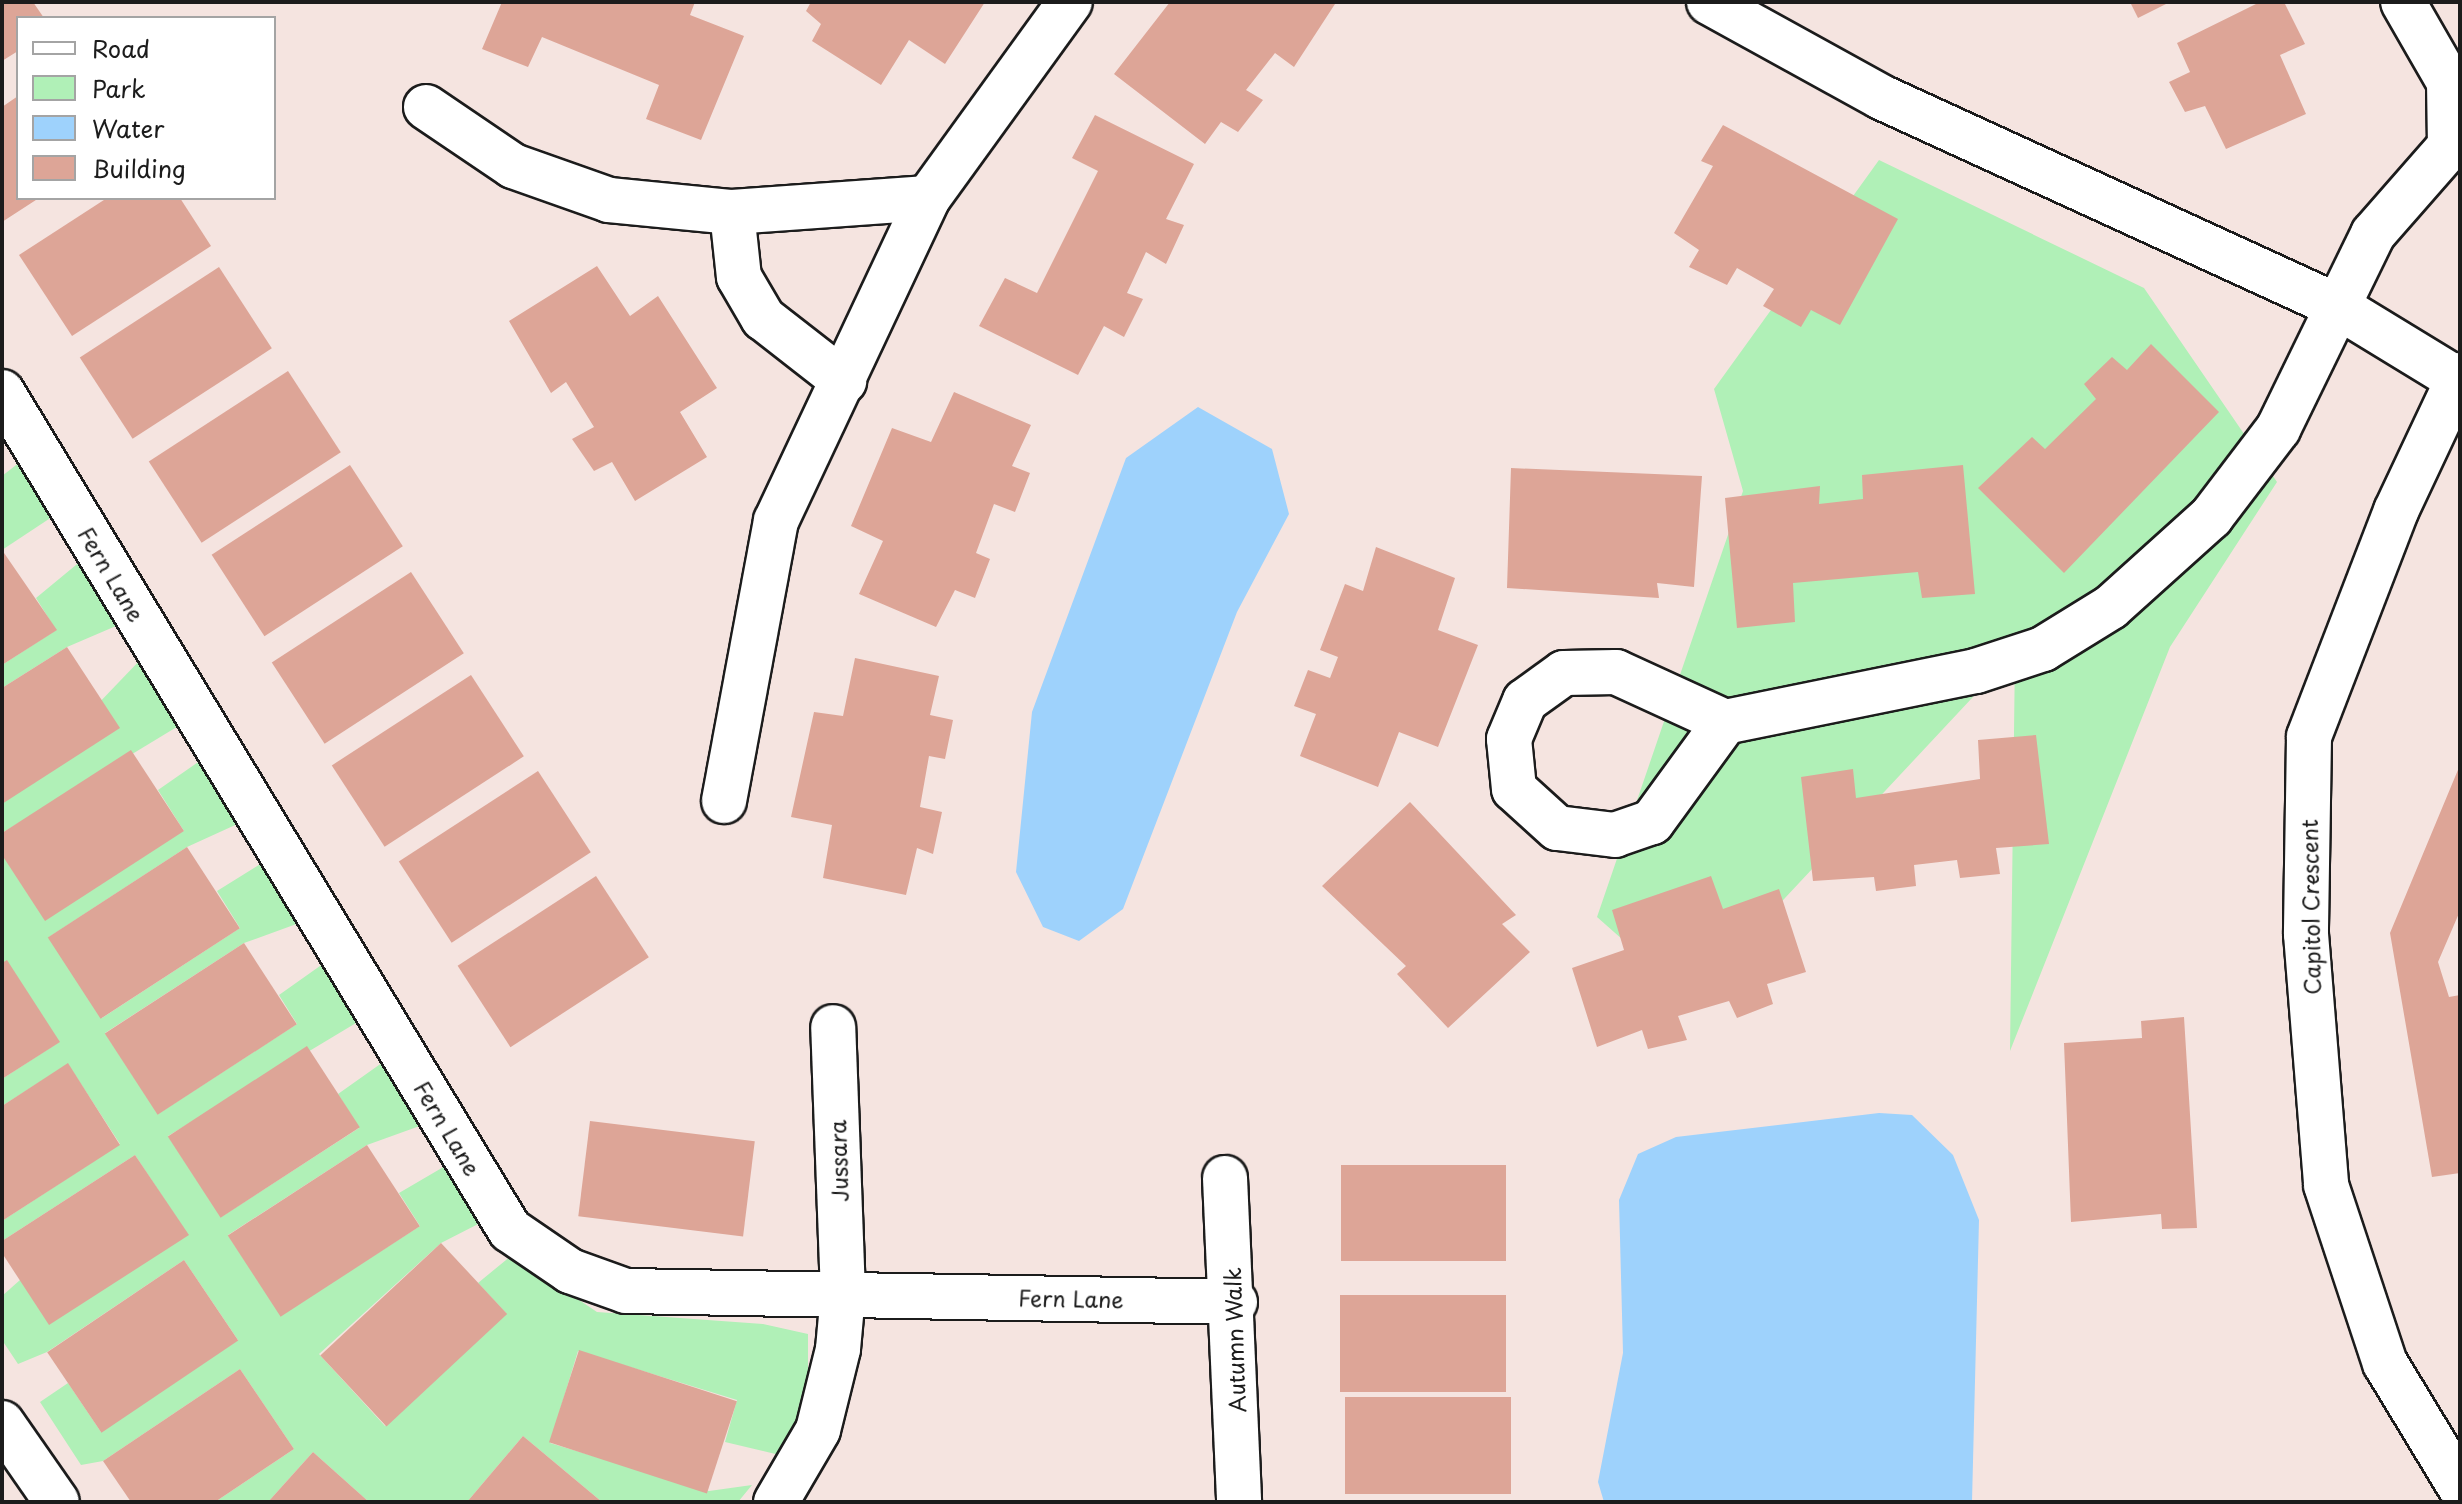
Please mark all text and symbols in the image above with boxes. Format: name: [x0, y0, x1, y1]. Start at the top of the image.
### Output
legend: [16, 16, 276, 200]
text: Road: [92, 30, 150, 66]
text: Park: [92, 70, 146, 106]
text: Water: [92, 110, 164, 146]
text: Building: [92, 150, 186, 186]
street label: Fern Lane: [73, 522, 151, 626]
street label: Capitol Crescent: [2295, 818, 2325, 996]
street label: Fern Lane: [409, 1076, 487, 1180]
street label: Jussara: [823, 1120, 853, 1202]
street label: Autumn Walk: [1218, 1266, 1250, 1414]
street label: Fern Lane: [1018, 1284, 1124, 1312]

